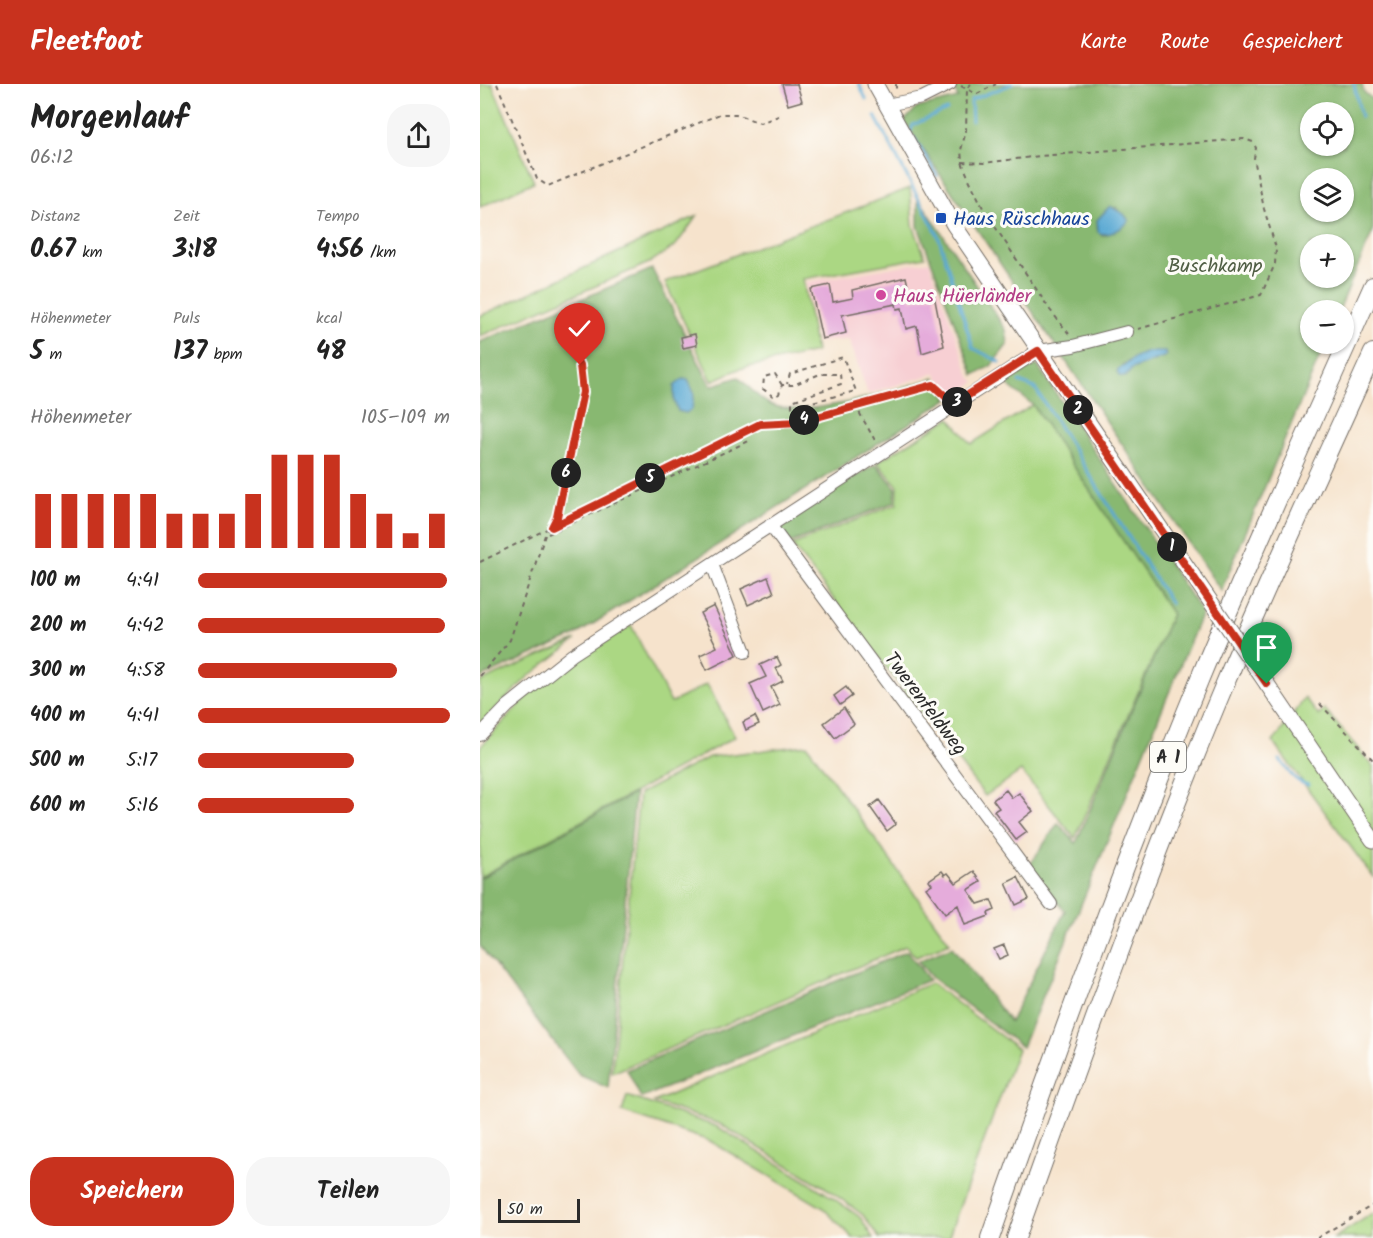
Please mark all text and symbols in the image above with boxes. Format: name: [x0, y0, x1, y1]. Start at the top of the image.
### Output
text: Fleetfoot: [30, 20, 143, 65]
text: Karte: [1080, 26, 1127, 59]
text: Route: [1160, 26, 1209, 59]
text: Gespeichert: [1242, 26, 1343, 59]
text: Morgenlauf: [30, 93, 188, 146]
map controls: [1300, 102, 1354, 354]
button: locate: [1300, 102, 1354, 156]
button: share: [387, 104, 450, 167]
text: 06:12: [30, 142, 74, 174]
button: layers: [1300, 168, 1354, 222]
text: Distanz: [30, 204, 80, 229]
text: Zeit: [173, 204, 200, 229]
text: Tempo: [316, 204, 359, 229]
place label: Haus Rüschhaus: [953, 204, 1090, 236]
marker: Haus Rüschhaus: [934, 211, 948, 225]
text: 0.67: [30, 229, 76, 271]
text: 3:18: [173, 229, 217, 271]
text: 4:56: [316, 229, 364, 271]
button: +: [1300, 234, 1354, 288]
text: km: [76, 240, 103, 265]
text: /km: [364, 240, 396, 265]
park label: Buschkamp: [1168, 251, 1263, 283]
place label: Haus Hüerländer: [893, 281, 1033, 313]
marker: Haus Hüerländer: [874, 288, 888, 302]
button: −: [1300, 300, 1354, 354]
pin: [554, 303, 605, 365]
text: Höhenmeter: [30, 306, 111, 331]
text: Puls: [173, 306, 200, 331]
text: kcal: [316, 306, 342, 331]
icon: check: [563, 312, 596, 345]
text: 5: [30, 331, 43, 373]
text: 137: [173, 331, 207, 373]
text: 48: [316, 331, 346, 373]
text: m: [43, 342, 62, 367]
text: bpm: [207, 342, 243, 367]
pin: 3: [942, 387, 972, 417]
text: 3: [953, 389, 961, 414]
pin: 2: [1063, 395, 1093, 425]
text: 2: [1073, 397, 1083, 422]
text: Höhenmeter: [30, 402, 131, 434]
text: 105–109 m: [361, 402, 450, 434]
pin: 4: [789, 405, 819, 435]
text: 4: [800, 407, 808, 432]
pin: 6: [551, 458, 581, 488]
text: 6: [562, 460, 570, 485]
pin: 5: [635, 463, 665, 493]
text: 5: [646, 465, 654, 490]
pin: 1: [1157, 532, 1187, 562]
text: 1: [1170, 534, 1174, 559]
text: 100 m: [30, 565, 81, 597]
text: 4:41: [126, 565, 159, 597]
text: 200 m: [30, 610, 86, 642]
text: 4:42: [126, 610, 165, 642]
pin: [1241, 622, 1292, 684]
icon: arrive: [1250, 631, 1283, 664]
street label: Twerenfeldweg: [875, 646, 974, 763]
text: 300 m: [30, 655, 86, 687]
text: 4:58: [126, 655, 165, 687]
text: 400 m: [30, 700, 86, 732]
text: 4:41: [126, 700, 159, 732]
road number: A 1: [1150, 742, 1186, 772]
text: 500 m: [30, 745, 85, 777]
text: 5:17: [126, 745, 157, 777]
text: 600 m: [30, 790, 85, 822]
text: 5:16: [126, 790, 159, 822]
button: Speichern: [30, 1157, 234, 1226]
button: Teilen: [246, 1157, 450, 1226]
scale bar: [498, 1196, 580, 1224]
text: 50 m: [507, 1197, 543, 1222]

